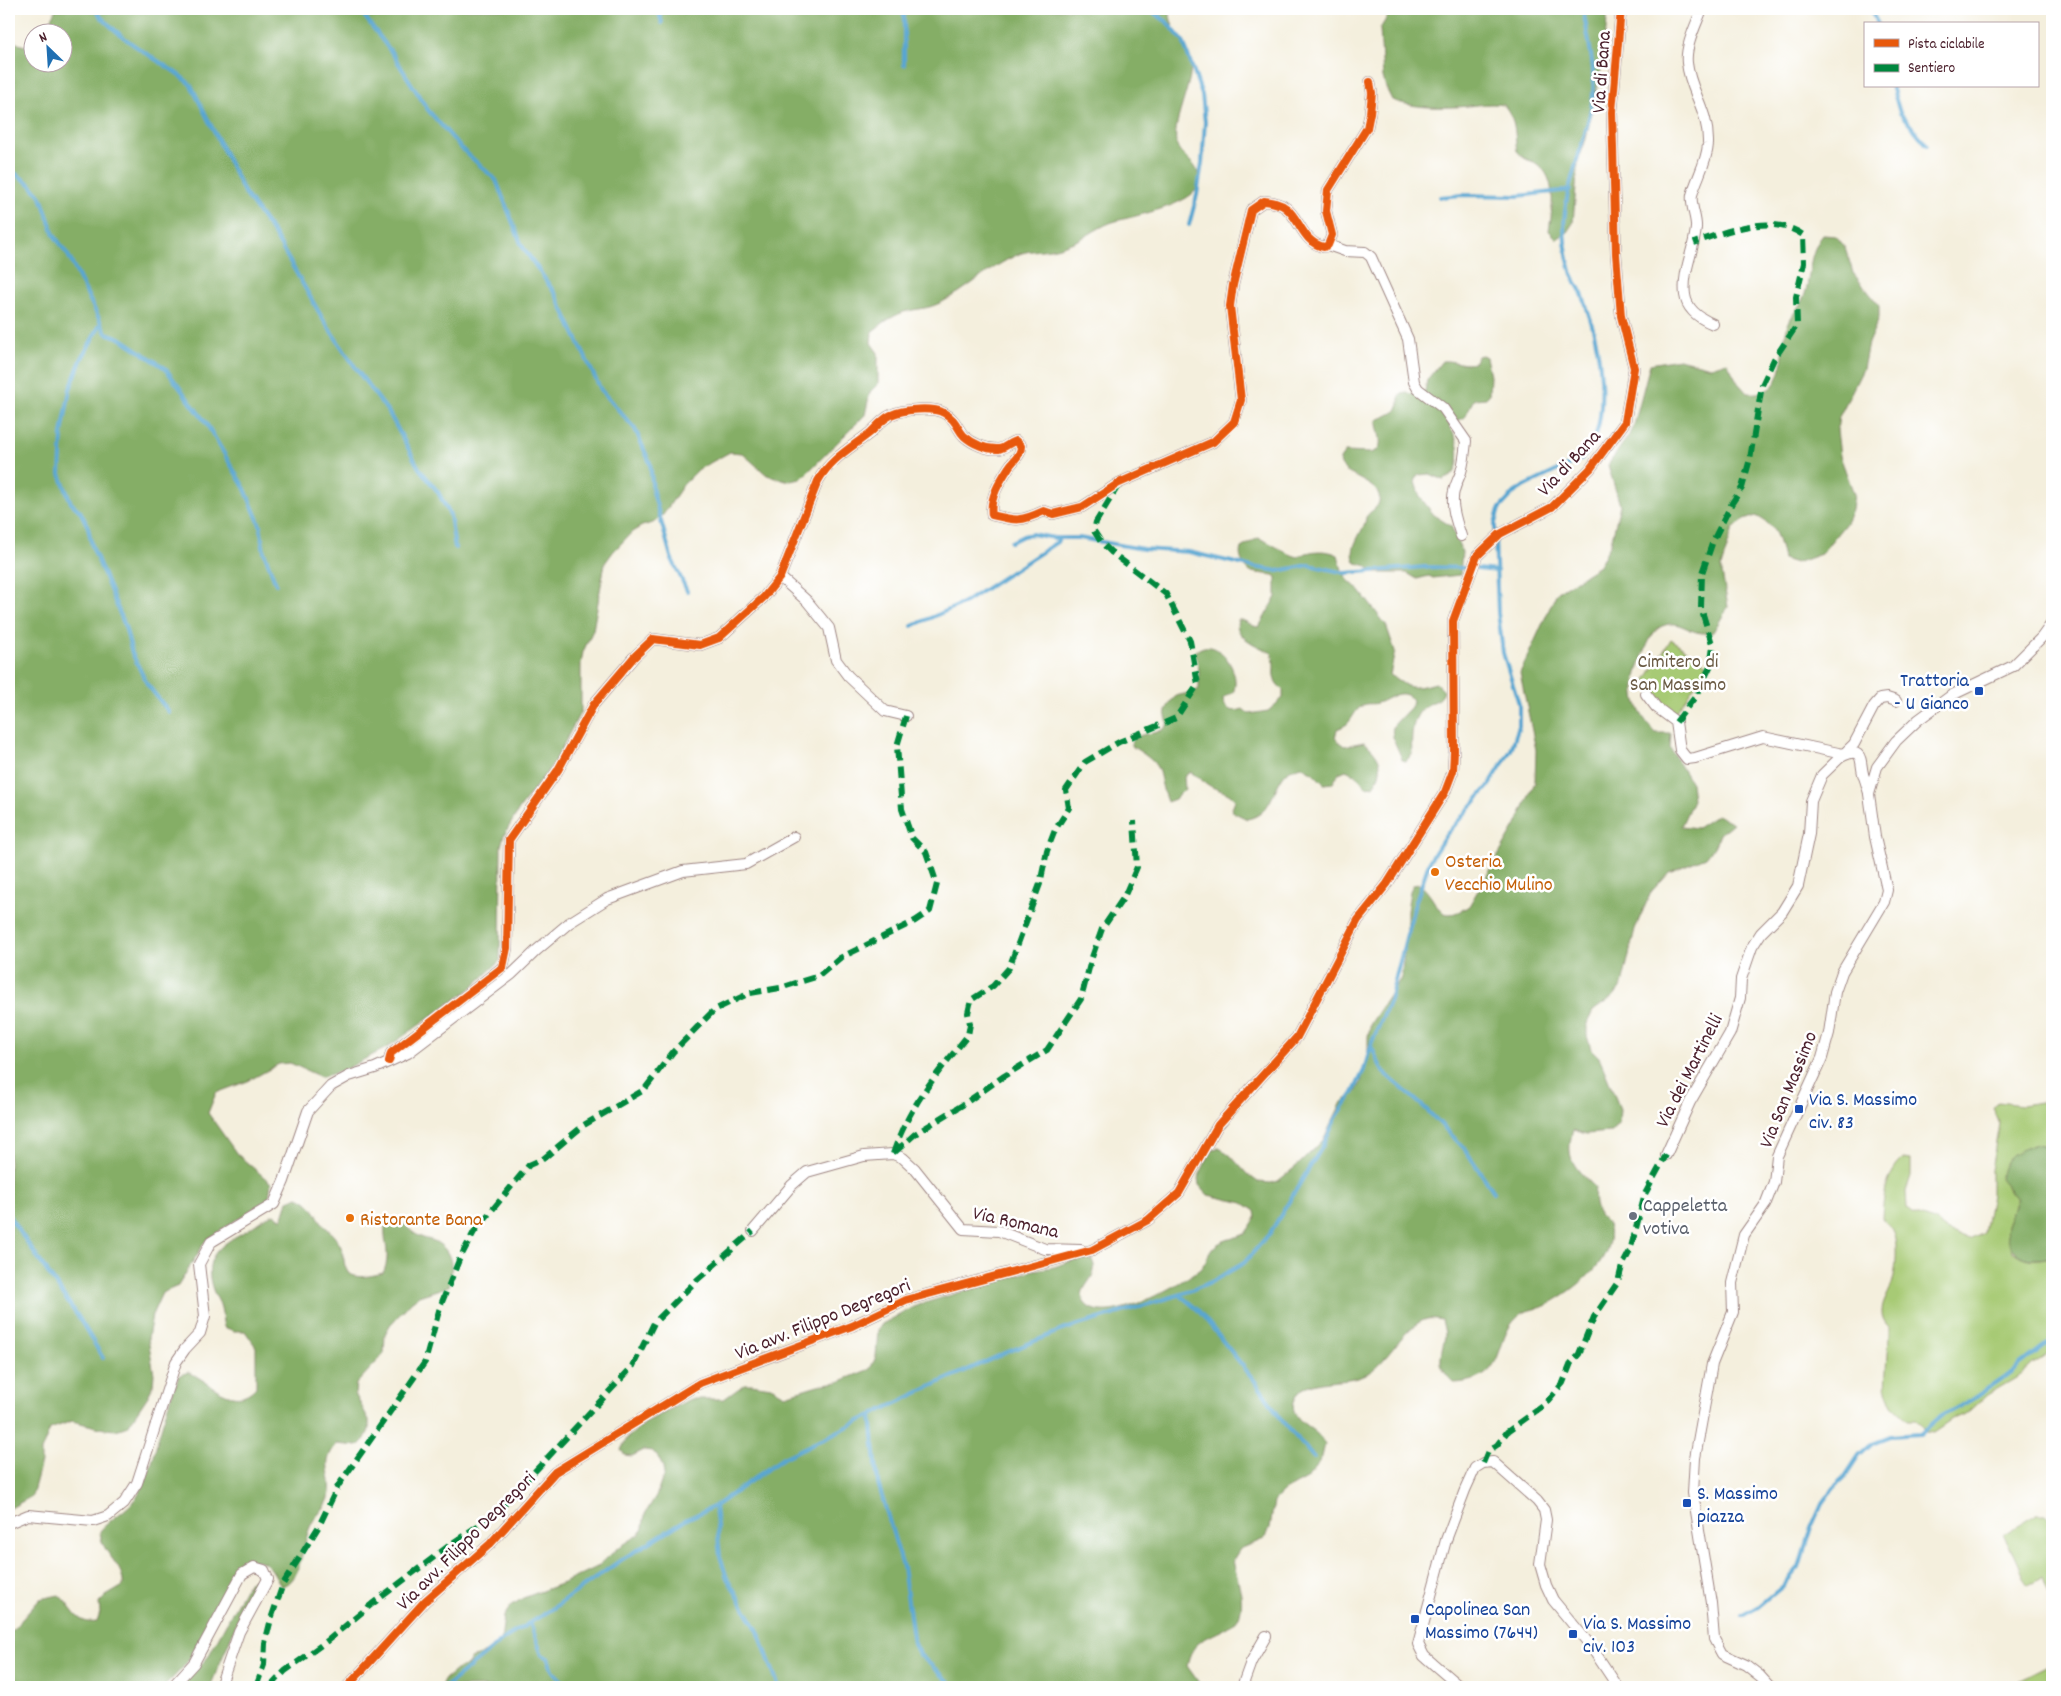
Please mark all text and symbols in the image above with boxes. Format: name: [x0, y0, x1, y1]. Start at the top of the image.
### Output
north arrow: [22, 22, 72, 72]
legend: [1864, 22, 2038, 88]
text: N: [36, 27, 51, 49]
street label: Via di Bana: [1586, 30, 1620, 114]
text: Pista ciclabile: [1908, 34, 1985, 56]
text: Sentiero: [1908, 58, 1956, 80]
street label: Via di Bana: [1532, 424, 1609, 504]
park label: Cimitero di San Massimo: [1630, 649, 1726, 700]
place label: Trattoria - U Gianco: [1894, 668, 1970, 719]
marker: Trattoria - U Gianco: [1973, 685, 1985, 697]
place label: Osteria Vecchio Mulino: [1445, 849, 1553, 900]
marker: Osteria Vecchio Mulino: [1429, 866, 1441, 878]
street label: Via dei Martinelli: [1650, 1009, 1732, 1133]
street label: Via San Massimo: [1754, 1028, 1826, 1153]
place label: Via S. Massimo civ. 83: [1809, 1087, 1917, 1138]
marker: Via S. Massimo civ. 83: [1793, 1103, 1805, 1115]
place label: Cappeletta votiva: [1643, 1193, 1728, 1244]
street label: Via Romana: [969, 1200, 1062, 1248]
place label: Ristorante Bana: [360, 1207, 483, 1235]
marker: Cappeletta votiva: [1627, 1210, 1639, 1222]
marker: Ristorante Bana: [344, 1212, 356, 1224]
street label: Via avv. Filippo Degregori: [731, 1273, 915, 1369]
street label: Via avv. Filippo Degregori: [391, 1466, 543, 1618]
place label: S. Massimo piazza: [1697, 1481, 1778, 1532]
marker: S. Massimo piazza: [1681, 1497, 1693, 1509]
place label: Capolinea San Massimo (7644): [1425, 1597, 1538, 1648]
place label: Via S. Massimo civ. 103: [1583, 1611, 1691, 1662]
marker: Capolinea San Massimo (7644): [1409, 1613, 1421, 1625]
marker: Via S. Massimo civ. 103: [1567, 1628, 1579, 1640]

